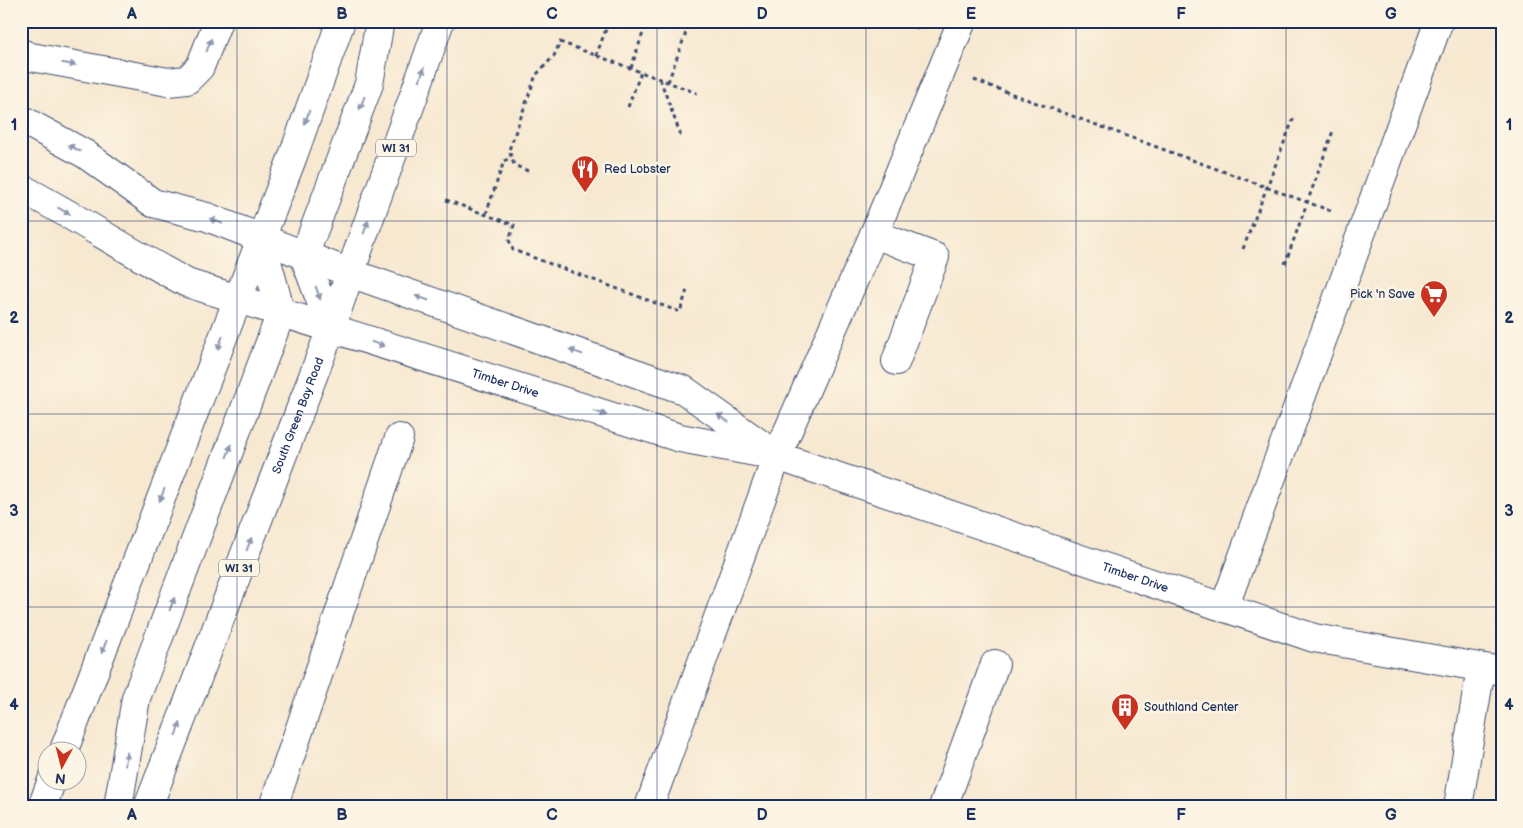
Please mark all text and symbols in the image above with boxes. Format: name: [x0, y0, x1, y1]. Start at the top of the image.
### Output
text: A: [126, 5, 137, 24]
text: B: [336, 5, 348, 24]
text: C: [546, 5, 558, 24]
text: D: [756, 5, 768, 24]
text: E: [966, 5, 976, 24]
text: F: [1176, 5, 1186, 24]
text: G: [1385, 5, 1397, 24]
one-way arrow: [206, 37, 213, 52]
one-way arrow: [61, 60, 77, 68]
one-way arrow: [419, 67, 426, 82]
one-way arrow: [358, 95, 365, 110]
one-way arrow: [303, 109, 310, 124]
text: 1: [11, 116, 17, 135]
text: 1: [1506, 116, 1512, 135]
road number: WI 31: [376, 140, 416, 156]
one-way arrow: [67, 143, 80, 152]
restaurant icon: Red Lobster: [570, 154, 600, 193]
place label: Red Lobster: [604, 162, 671, 177]
one-way arrow: [57, 207, 72, 215]
one-way arrow: [208, 217, 223, 225]
one-way arrow: [363, 220, 371, 234]
supermarket icon: Pick 'n Save: [1419, 279, 1449, 318]
one-way arrow: [315, 285, 322, 300]
place label: Pick 'n Save: [1350, 287, 1415, 302]
one-way arrow: [415, 294, 430, 302]
text: 2: [9, 309, 19, 328]
text: 2: [1504, 309, 1514, 328]
one-way arrow: [216, 336, 223, 351]
one-way arrow: [370, 341, 385, 348]
one-way arrow: [568, 348, 583, 355]
street label: South Green Bay Road: [269, 355, 327, 476]
street label: Timber Drive: [470, 366, 541, 401]
one-way arrow: [592, 409, 607, 417]
one-way arrow: [716, 413, 730, 423]
one-way arrow: [226, 444, 233, 459]
one-way arrow: [158, 488, 166, 503]
text: 3: [9, 502, 19, 521]
text: 3: [1504, 502, 1514, 521]
one-way arrow: [245, 537, 253, 551]
road number: WI 31: [219, 560, 259, 576]
street label: Timber Drive: [1100, 560, 1170, 596]
one-way arrow: [168, 596, 176, 611]
one-way arrow: [99, 640, 107, 654]
building icon: Southland Center: [1110, 692, 1140, 731]
text: 4: [9, 696, 19, 715]
text: 4: [1504, 696, 1514, 715]
place label: Southland Center: [1144, 700, 1239, 715]
one-way arrow: [175, 721, 182, 736]
north arrow: [38, 740, 88, 790]
one-way arrow: [122, 750, 130, 766]
text: N: [54, 769, 67, 787]
text: A: [126, 806, 137, 825]
text: B: [336, 806, 348, 825]
text: C: [546, 806, 558, 825]
text: D: [756, 806, 768, 825]
text: E: [966, 806, 976, 825]
text: F: [1176, 806, 1186, 825]
text: G: [1385, 806, 1397, 825]

